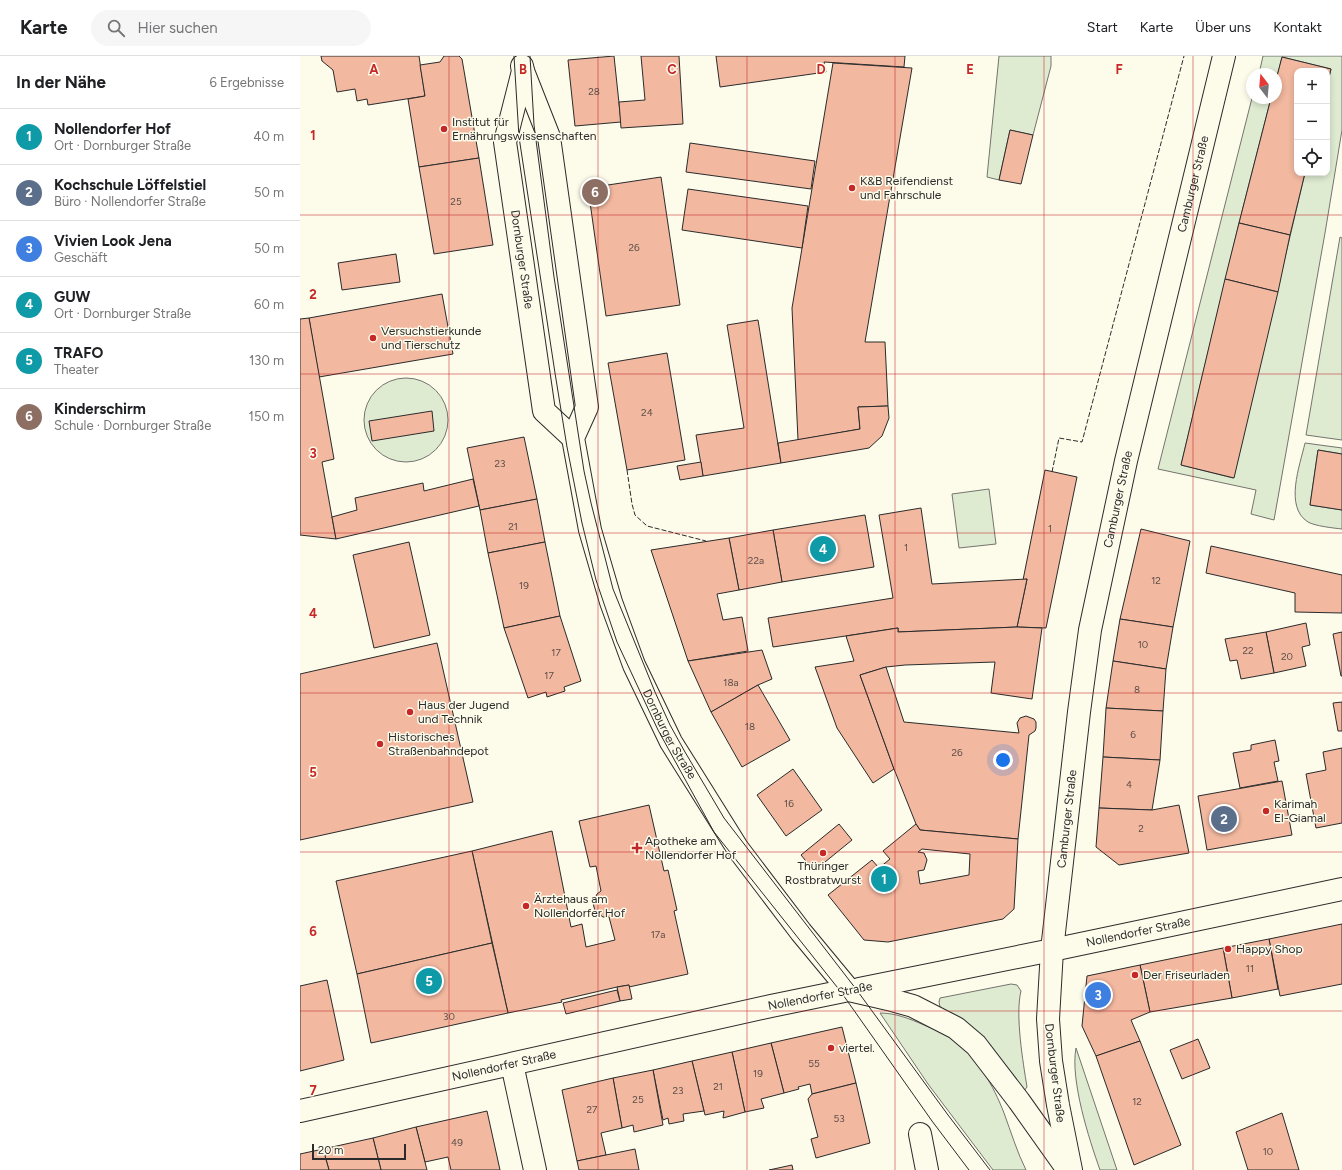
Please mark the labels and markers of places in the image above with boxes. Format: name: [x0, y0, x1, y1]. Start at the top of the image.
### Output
place label: Institut für Ernährungswissenschaften: [452, 115, 597, 143]
marker: Institut für Ernährungswissenschaften: [439, 124, 449, 134]
place label: K&B Reifendienst und Fahrschule: [860, 174, 953, 202]
pin: 6: [582, 177, 608, 207]
marker: K&B Reifendienst und Fahrschule: [847, 183, 857, 193]
place label: Versuchstierkunde und Tierschutz: [381, 324, 482, 352]
marker: Versuchstierkunde und Tierschutz: [368, 333, 378, 343]
pin: 4: [810, 534, 836, 564]
place label: Haus der Jugend und Technik: [418, 698, 509, 726]
marker: Haus der Jugend und Technik: [405, 707, 415, 717]
place label: Historisches Straßenbahndepot: [388, 730, 489, 758]
marker: Historisches Straßenbahndepot: [375, 739, 385, 749]
place label: Karimah El-Giamal: [1274, 797, 1326, 825]
pin: 2: [1211, 804, 1237, 834]
marker: Karimah El-Giamal: [1261, 806, 1271, 816]
place label: Apotheke am Nollendorfer Hof: [645, 834, 737, 862]
marker: Apotheke am Nollendorfer Hof: [632, 843, 642, 853]
marker: Thüringer Rostbratwurst: [818, 848, 828, 858]
place label: Thüringer Rostbratwurst: [785, 859, 862, 887]
pin: 1: [871, 864, 897, 894]
place label: Ärztehaus am Nollendorfer Hof: [534, 892, 626, 920]
marker: Ärztehaus am Nollendorfer Hof: [521, 901, 531, 911]
place label: Happy Shop: [1236, 942, 1303, 956]
marker: Happy Shop: [1223, 944, 1233, 954]
pin: 5: [416, 966, 442, 996]
place label: Der Friseurladen: [1143, 968, 1230, 982]
marker: Der Friseurladen: [1130, 970, 1140, 980]
pin: 3: [1085, 980, 1111, 1010]
place label: viertel.: [839, 1041, 875, 1055]
marker: viertel.: [826, 1043, 836, 1053]

